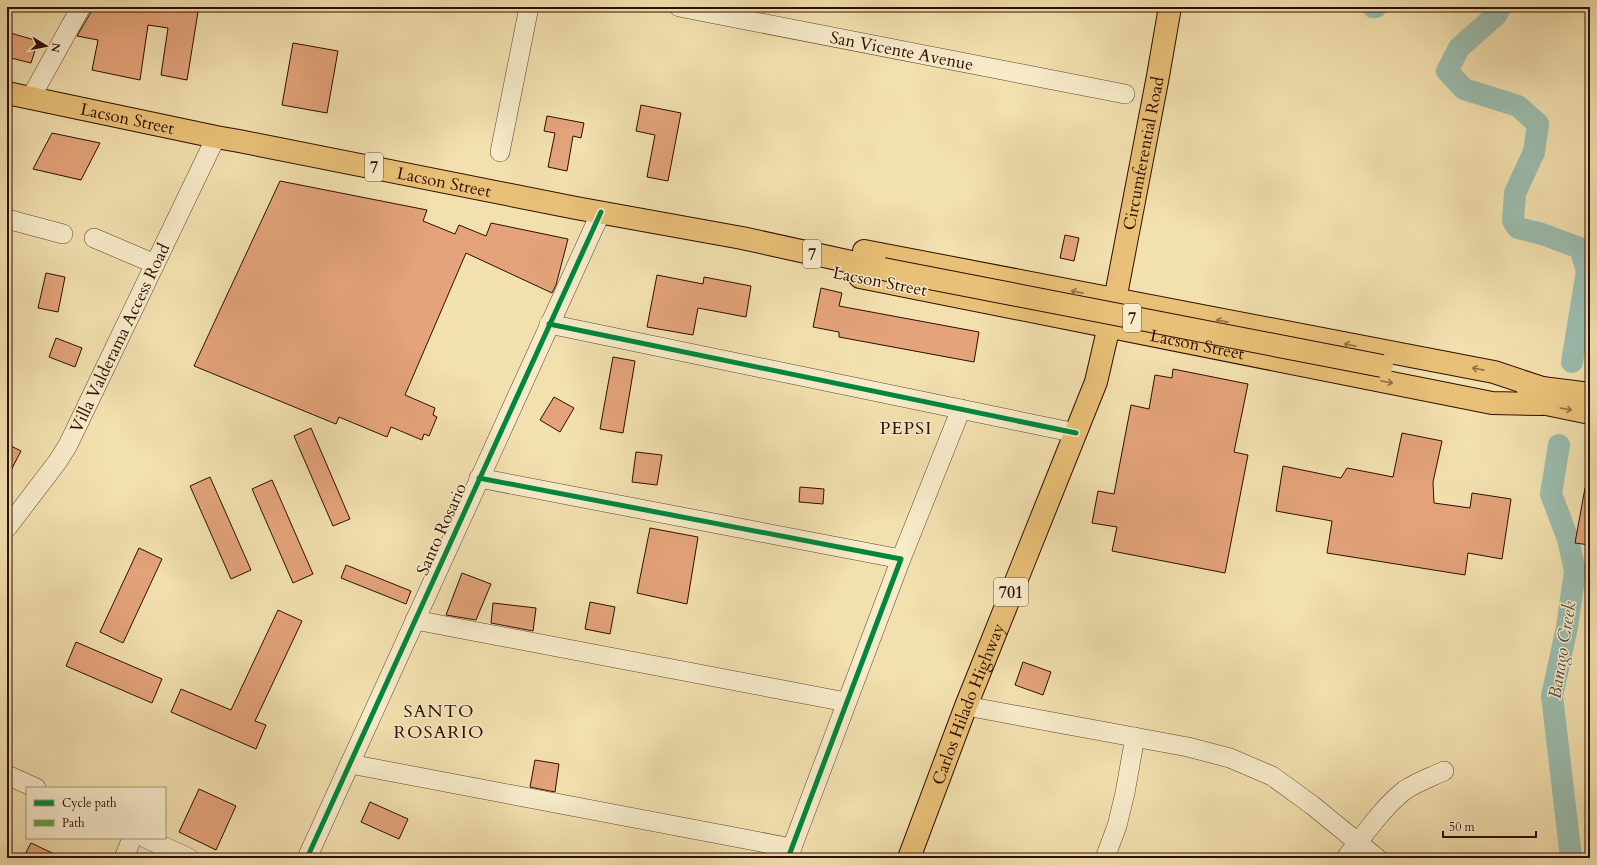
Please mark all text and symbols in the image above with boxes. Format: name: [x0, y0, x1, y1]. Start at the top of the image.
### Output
north arrow: [26, 26, 66, 66]
street label: San Vicente Avenue: [828, 26, 975, 76]
text: N: [47, 42, 64, 54]
street label: Circumferential Road: [1118, 75, 1170, 232]
street label: Lacson Street: [78, 98, 177, 140]
road number: 7: [365, 153, 383, 181]
street label: Lacson Street: [395, 162, 494, 203]
street label: Villa Valderama Access Road: [65, 240, 175, 437]
road number: 7: [803, 240, 821, 268]
street label: Lacson Street: [831, 261, 930, 302]
one-way arrow: [1070, 288, 1083, 296]
road number: 7: [1123, 304, 1141, 332]
one-way arrow: [1216, 316, 1229, 324]
street label: Lacson Street: [1148, 324, 1247, 365]
one-way arrow: [1344, 341, 1357, 349]
one-way arrow: [1472, 364, 1485, 372]
one-way arrow: [1380, 378, 1393, 386]
one-way arrow: [1559, 405, 1572, 413]
district label: PEPSI: [880, 416, 932, 441]
street label: Santo Rosario: [411, 479, 472, 579]
road number: 701: [994, 578, 1028, 606]
water label: Banago Creek: [1542, 599, 1583, 701]
street label: Carlos Hilado Highway: [926, 620, 1010, 788]
district label: SANTO ROSARIO: [393, 699, 485, 745]
legend: [26, 787, 166, 839]
text: Cycle path: [62, 795, 117, 811]
scale bar: [1443, 813, 1536, 839]
text: Path: [62, 815, 85, 831]
text: 50 m: [1449, 819, 1476, 835]

